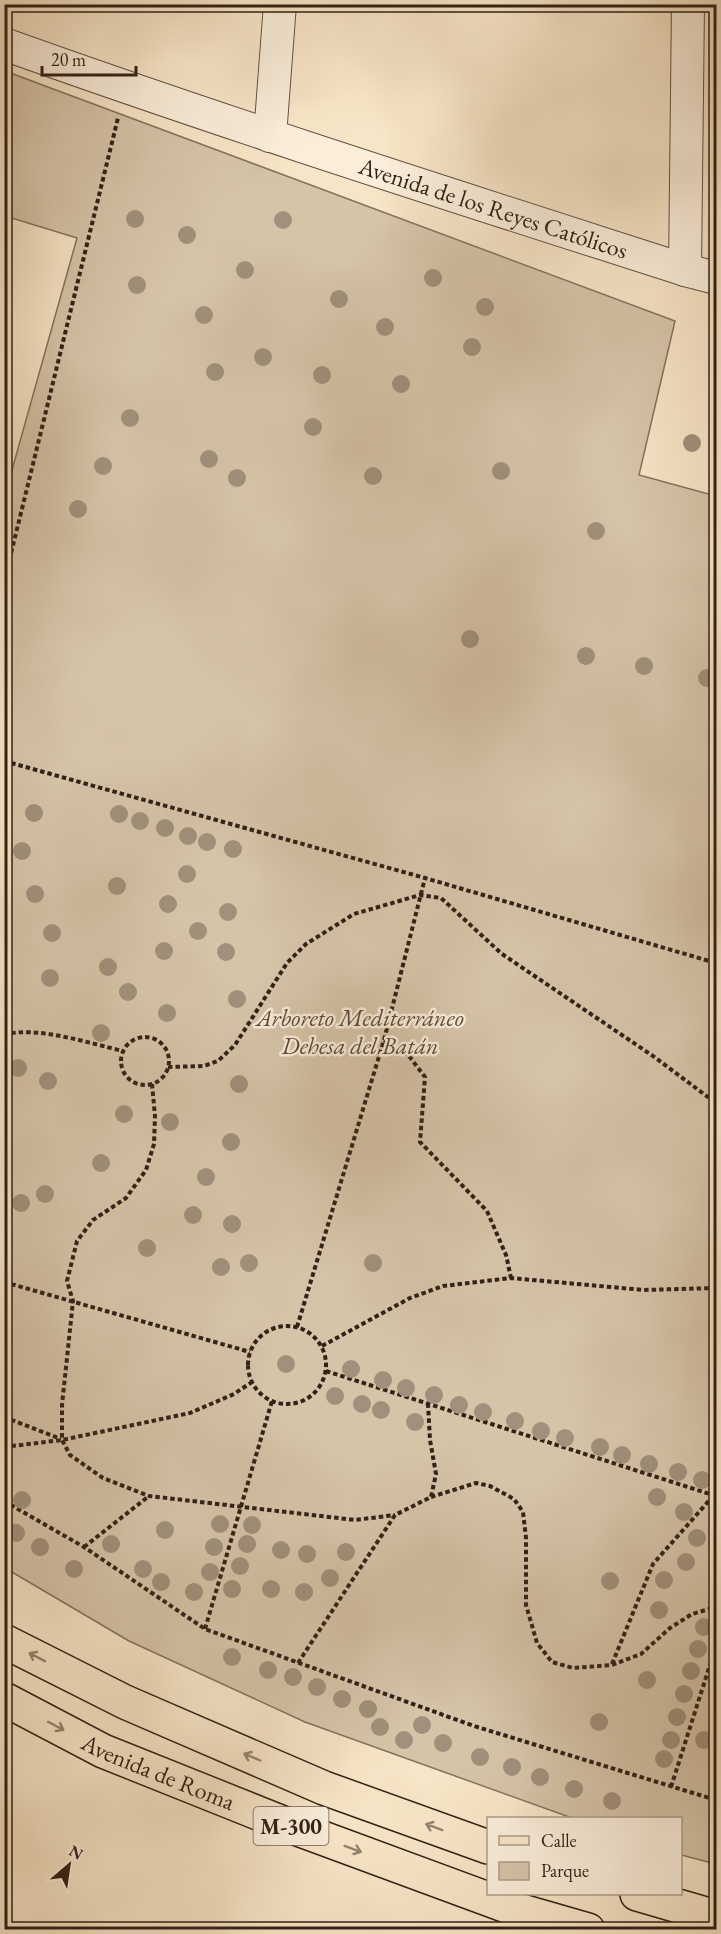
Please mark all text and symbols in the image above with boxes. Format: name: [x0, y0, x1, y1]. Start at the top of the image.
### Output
scale bar: [42, 39, 136, 77]
text: 20 m: [51, 48, 86, 71]
street label: Avenida de los Reyes Católicos: [354, 150, 632, 266]
park label: Arboreto Mediterráneo Dehesa del Batán: [254, 1002, 464, 1061]
one-way arrow: [29, 1651, 46, 1663]
one-way arrow: [47, 1721, 65, 1732]
street label: Avenida de Roma: [75, 1726, 240, 1817]
one-way arrow: [243, 1751, 261, 1762]
road number: M-300: [254, 1807, 328, 1845]
legend: [487, 1817, 682, 1895]
one-way arrow: [425, 1821, 443, 1832]
text: Calle: [541, 1829, 577, 1852]
north arrow: [39, 1835, 99, 1895]
text: N: [65, 1840, 87, 1865]
one-way arrow: [343, 1844, 361, 1855]
text: Parque: [541, 1859, 589, 1882]

